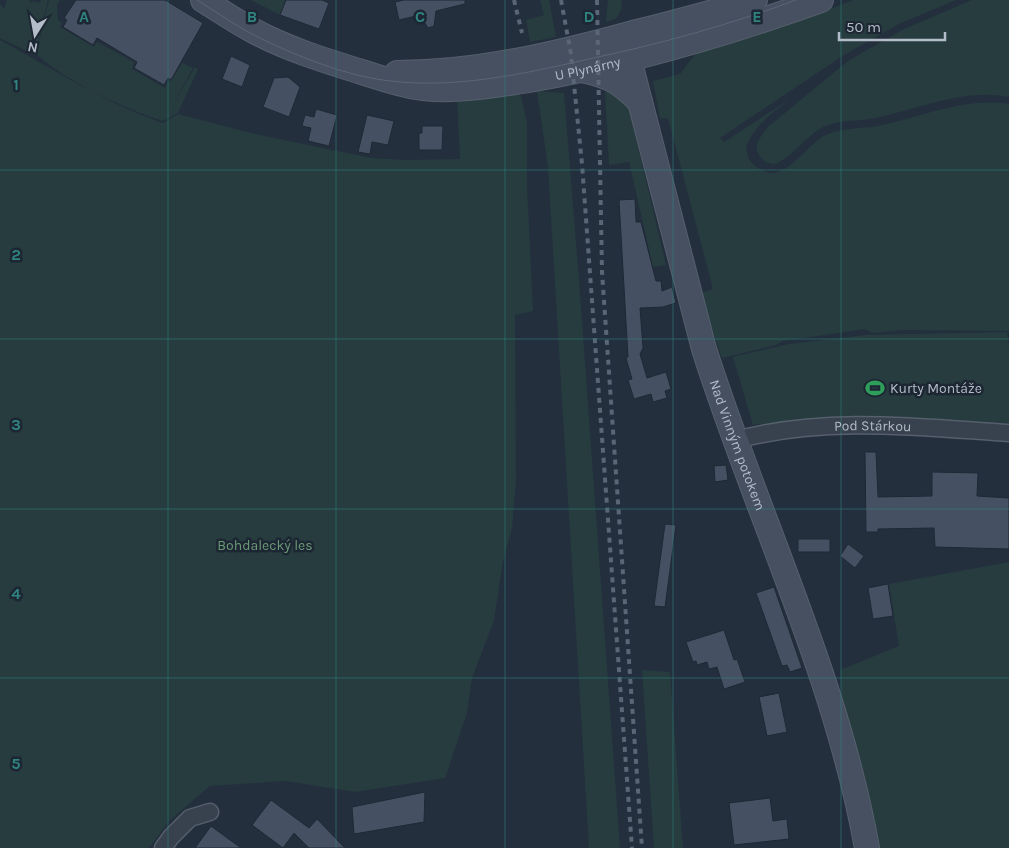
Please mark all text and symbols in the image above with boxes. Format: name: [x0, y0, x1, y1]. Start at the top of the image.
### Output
text: A: [79, 7, 89, 26]
text: B: [247, 7, 257, 26]
text: C: [415, 7, 425, 26]
text: D: [584, 7, 595, 26]
text: E: [752, 7, 762, 26]
north arrow: [10, 10, 60, 60]
scale bar: [839, 10, 945, 42]
text: 50 m: [846, 18, 881, 36]
text: N: [26, 38, 39, 57]
street label: U Plynárny: [553, 53, 623, 84]
text: 1: [13, 75, 19, 94]
text: 2: [11, 245, 21, 264]
street label: Nad Vinným potokem: [706, 377, 769, 513]
sports icon: Kurty Montáže: [864, 377, 886, 399]
place label: Kurty Montáže: [890, 380, 982, 397]
text: 3: [11, 415, 21, 434]
street label: Pod Stárkou: [834, 417, 912, 435]
park label: Bohdalecký les: [217, 537, 313, 554]
text: 4: [11, 584, 21, 603]
text: 5: [11, 754, 21, 773]

